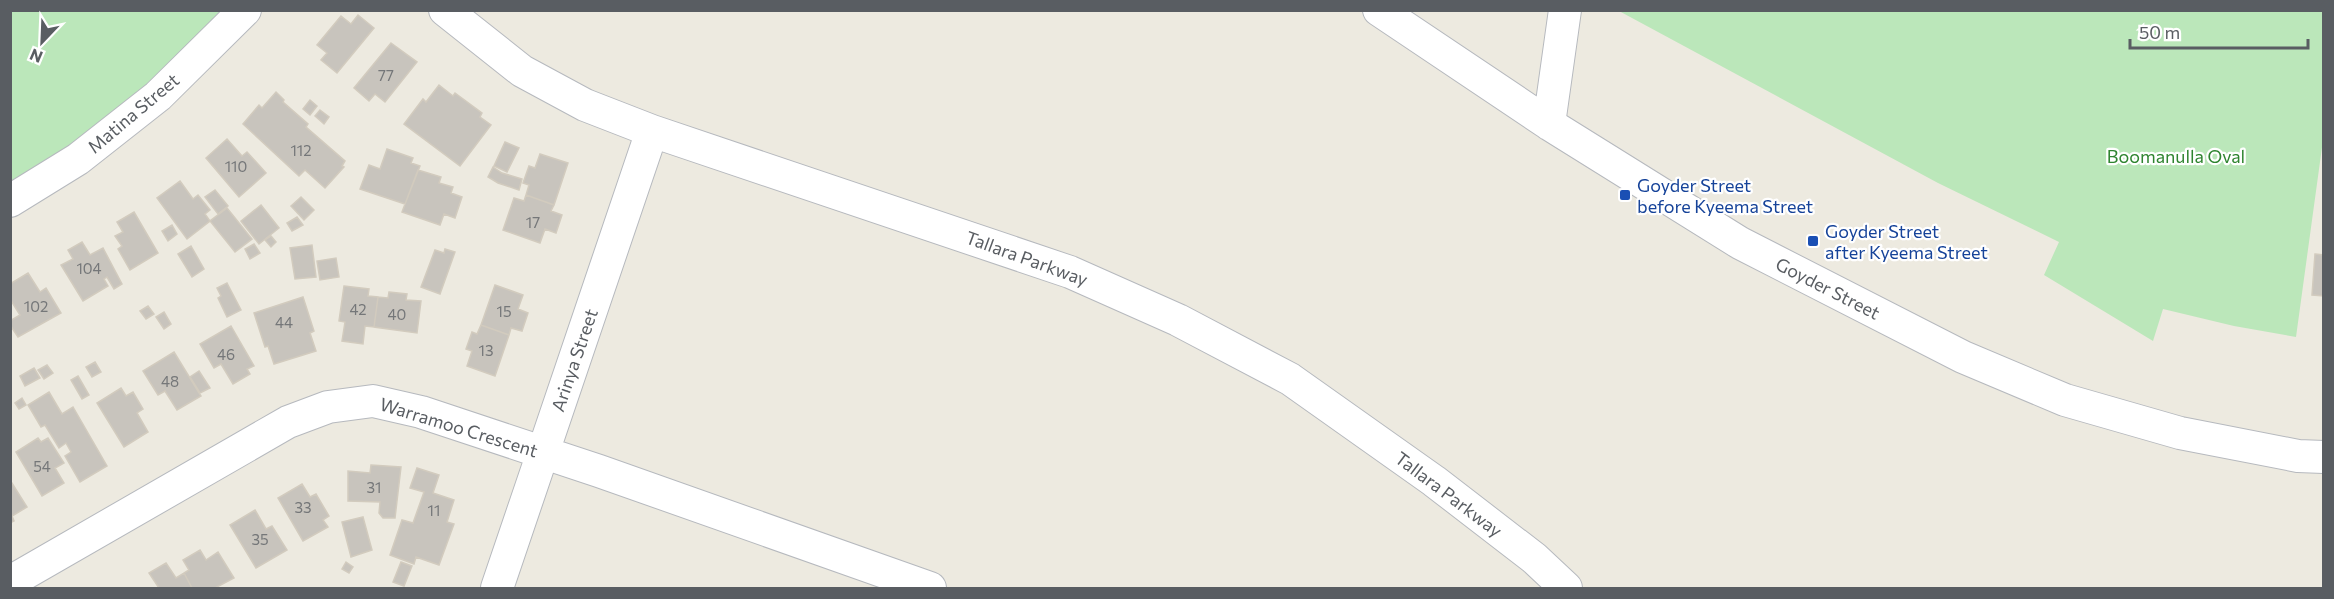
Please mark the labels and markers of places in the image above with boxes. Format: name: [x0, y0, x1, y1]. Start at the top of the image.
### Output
place label: Goyder Street before Kyeema Street: [1637, 174, 1813, 217]
marker: Goyder Street before Kyeema Street: [1618, 188, 1632, 202]
place label: Goyder Street after Kyeema Street: [1825, 220, 1988, 263]
marker: Goyder Street after Kyeema Street: [1806, 234, 1820, 248]

